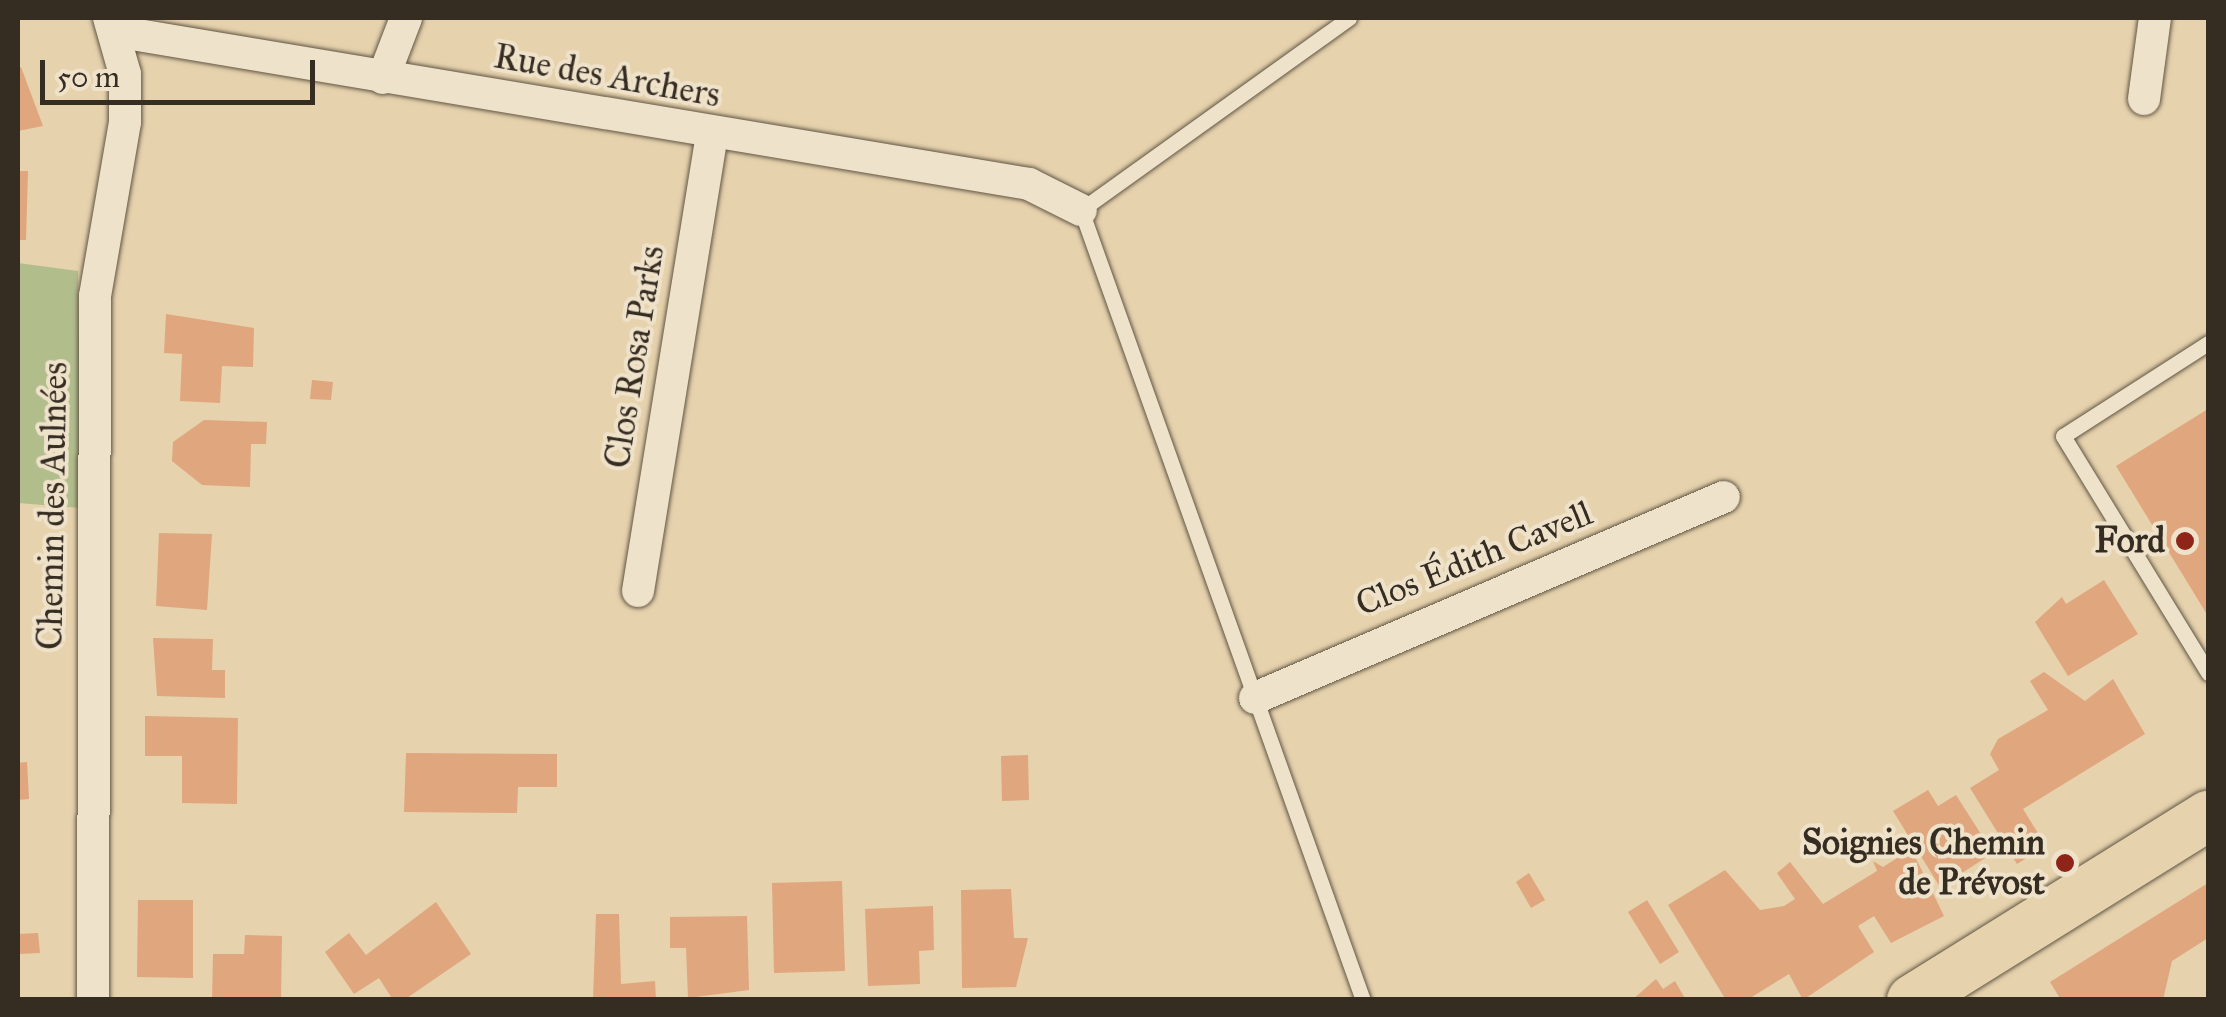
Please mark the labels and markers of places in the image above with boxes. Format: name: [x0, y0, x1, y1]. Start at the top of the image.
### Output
place label: Ford: [2095, 520, 2165, 562]
marker: Ford: [2174, 530, 2196, 552]
place label: Soignies Chemin de Prévost: [1802, 822, 2045, 904]
marker: Soignies Chemin de Prévost: [2054, 852, 2076, 874]

